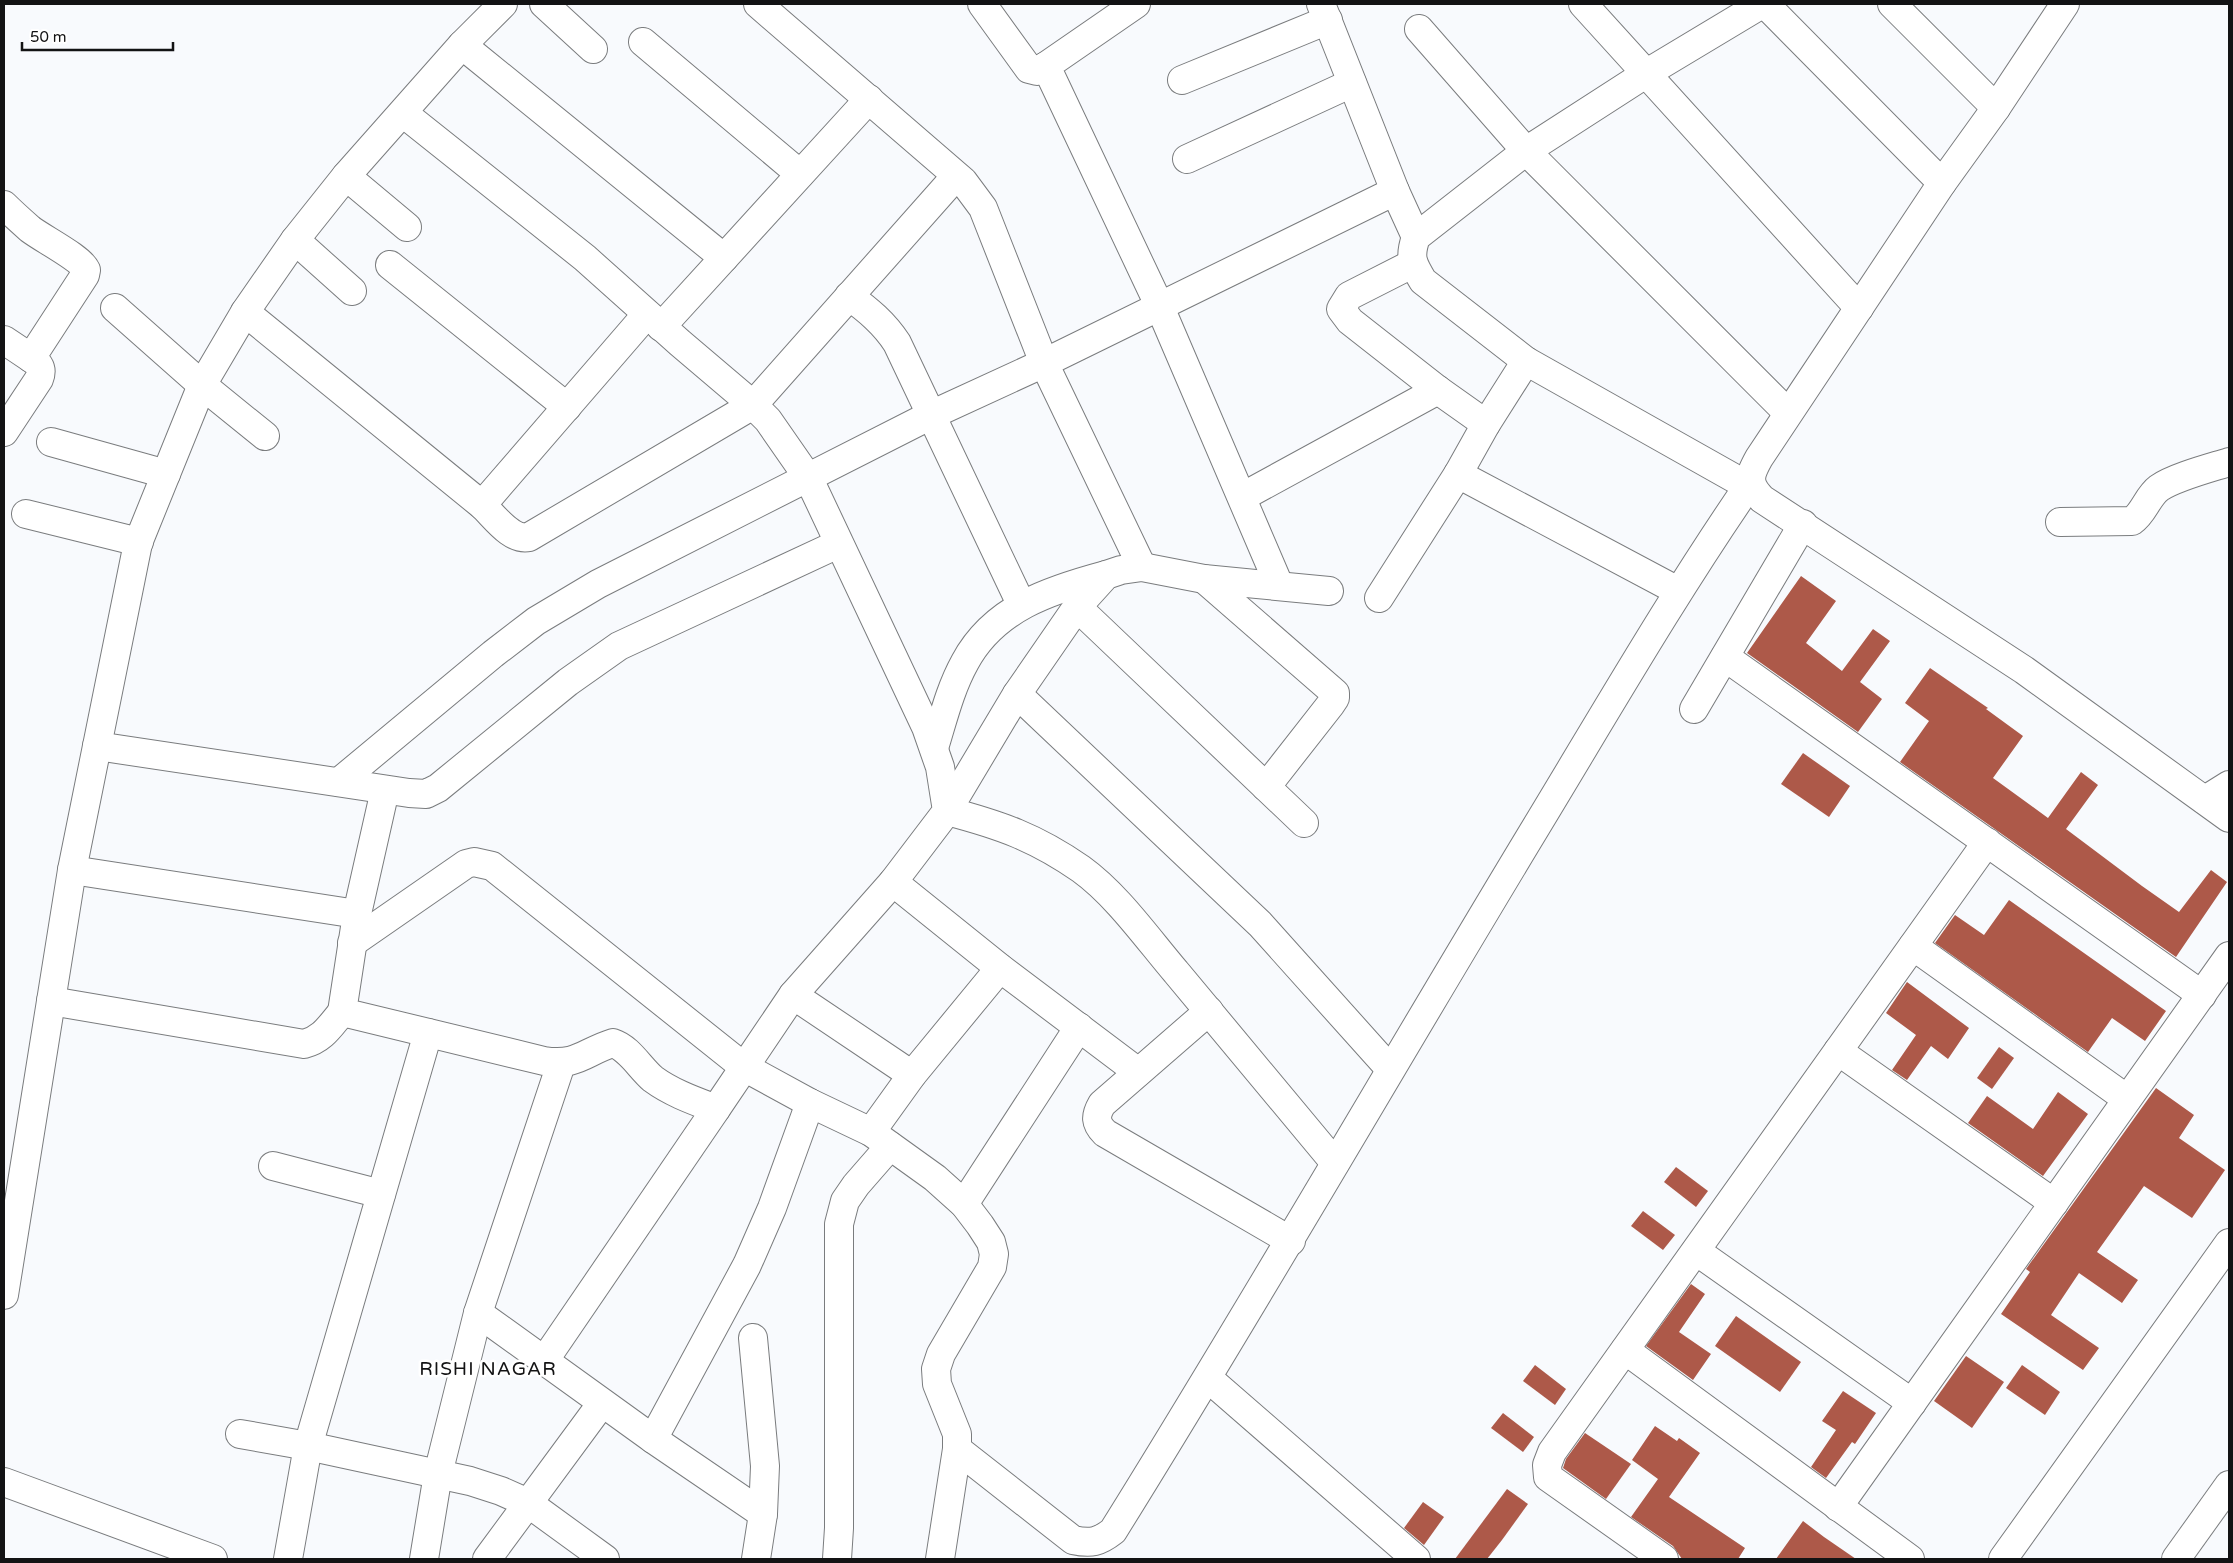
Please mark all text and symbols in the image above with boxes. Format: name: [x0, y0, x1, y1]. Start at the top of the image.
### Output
scale bar: [22, 20, 174, 52]
text: 50 m: [30, 28, 67, 46]
district label: RISHI NAGAR: [419, 1358, 557, 1380]

